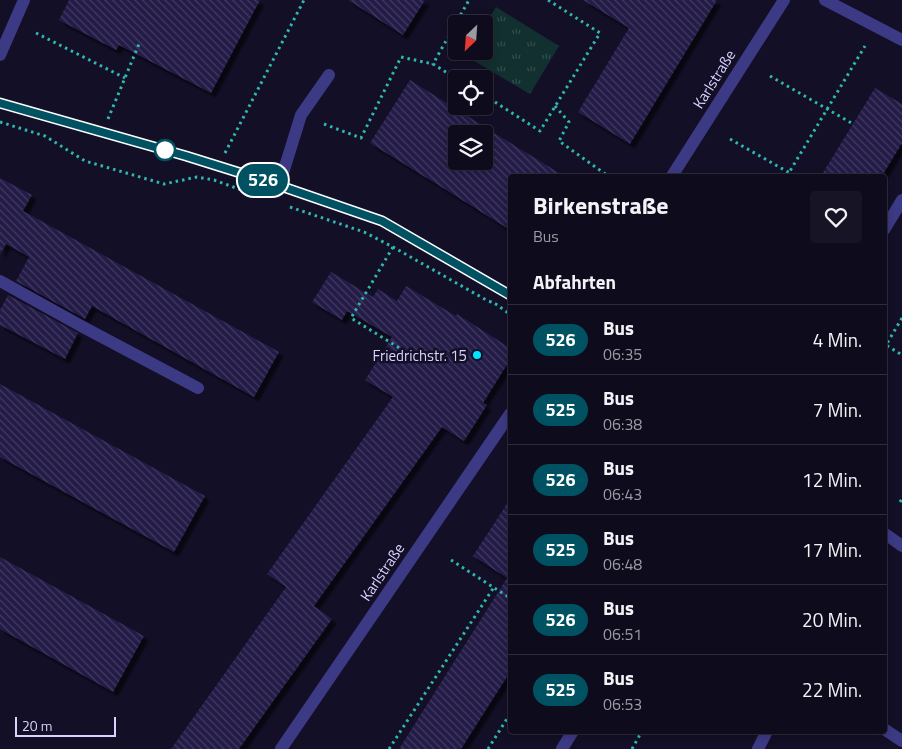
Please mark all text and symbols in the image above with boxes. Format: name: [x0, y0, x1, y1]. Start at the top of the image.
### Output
north arrow: [448, 15, 492, 60]
map controls: [448, 15, 493, 170]
street label: Karlstraße: [687, 45, 741, 113]
button: locate: [448, 70, 493, 115]
button: layers: [448, 125, 493, 170]
unlabelled marker: [154, 139, 176, 161]
line badge: 526: [234, 164, 292, 196]
text: 526: [248, 166, 278, 193]
text: Birkenstraße: [533, 187, 669, 223]
button: heart: [810, 191, 862, 243]
text: Bus: [533, 224, 559, 248]
text: Abfahrten: [533, 267, 616, 296]
text: Bus: [603, 313, 634, 342]
text: 4 Min.: [813, 325, 862, 354]
text: 526: [545, 326, 576, 353]
text: 06:35: [603, 342, 642, 366]
place label: Friedrichstr. 15: [372, 344, 467, 367]
marker: Friedrichstr. 15: [471, 349, 483, 361]
text: Bus: [603, 383, 634, 412]
text: 7 Min.: [813, 395, 862, 424]
text: 525: [545, 396, 576, 423]
text: 06:38: [603, 412, 642, 436]
text: Bus: [603, 453, 634, 482]
text: 12 Min.: [802, 465, 862, 494]
text: 526: [545, 466, 576, 493]
text: 06:43: [603, 482, 642, 506]
text: Bus: [603, 523, 634, 552]
text: 17 Min.: [802, 535, 862, 564]
text: 525: [545, 536, 576, 563]
street label: Karlstraße: [354, 538, 410, 606]
text: 06:48: [603, 552, 642, 576]
text: Bus: [603, 593, 634, 622]
text: 20 Min.: [802, 605, 862, 634]
text: 526: [545, 606, 576, 633]
text: 06:51: [603, 622, 642, 646]
text: Bus: [603, 663, 634, 692]
text: 22 Min.: [802, 675, 862, 704]
text: 525: [545, 676, 576, 703]
text: 06:53: [603, 692, 642, 716]
scale bar: [15, 714, 116, 737]
text: 20 m: [22, 715, 52, 736]

